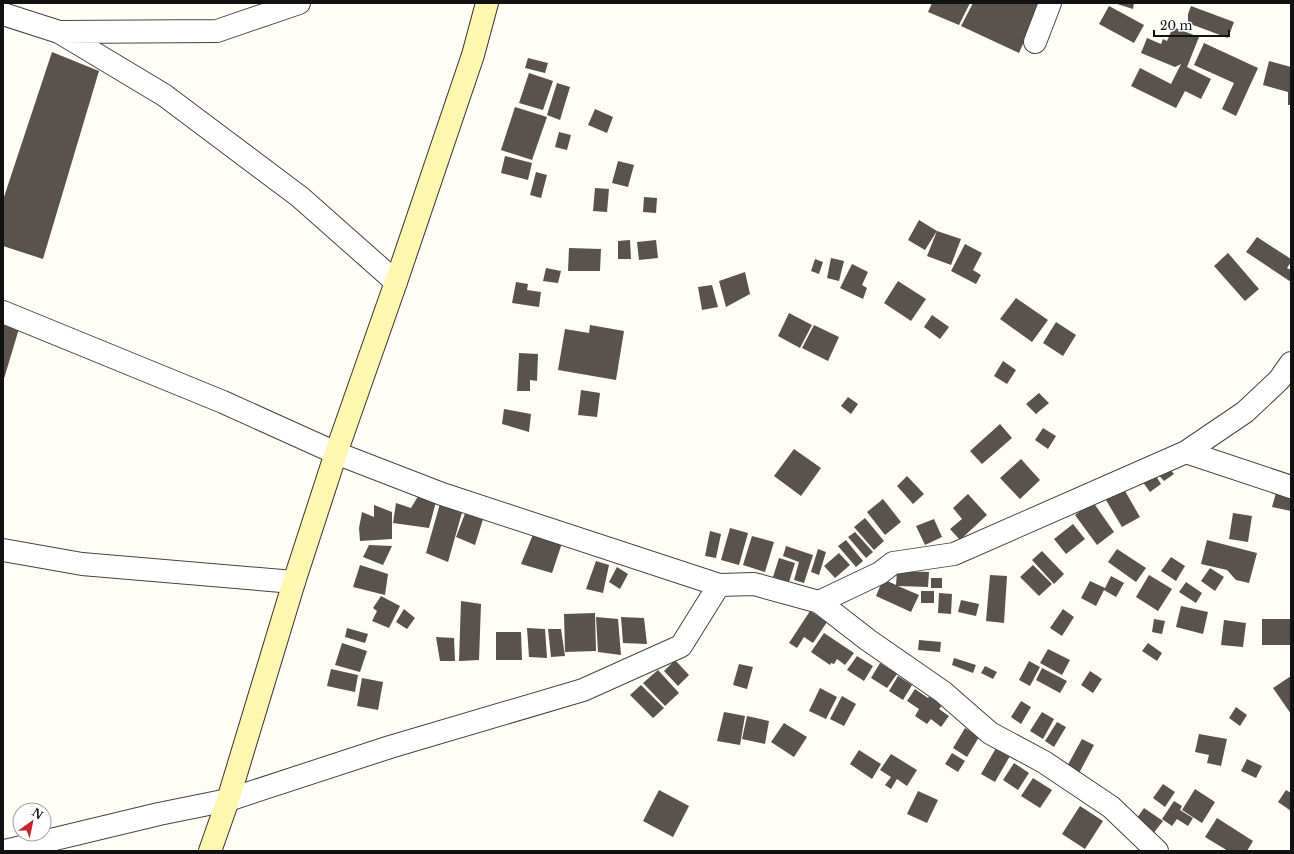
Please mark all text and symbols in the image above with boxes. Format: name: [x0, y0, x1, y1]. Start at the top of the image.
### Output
scale bar: [1154, 12, 1229, 38]
text: 20 m: [1160, 18, 1192, 33]
north arrow: [12, 802, 52, 842]
text: N: [29, 805, 46, 823]

